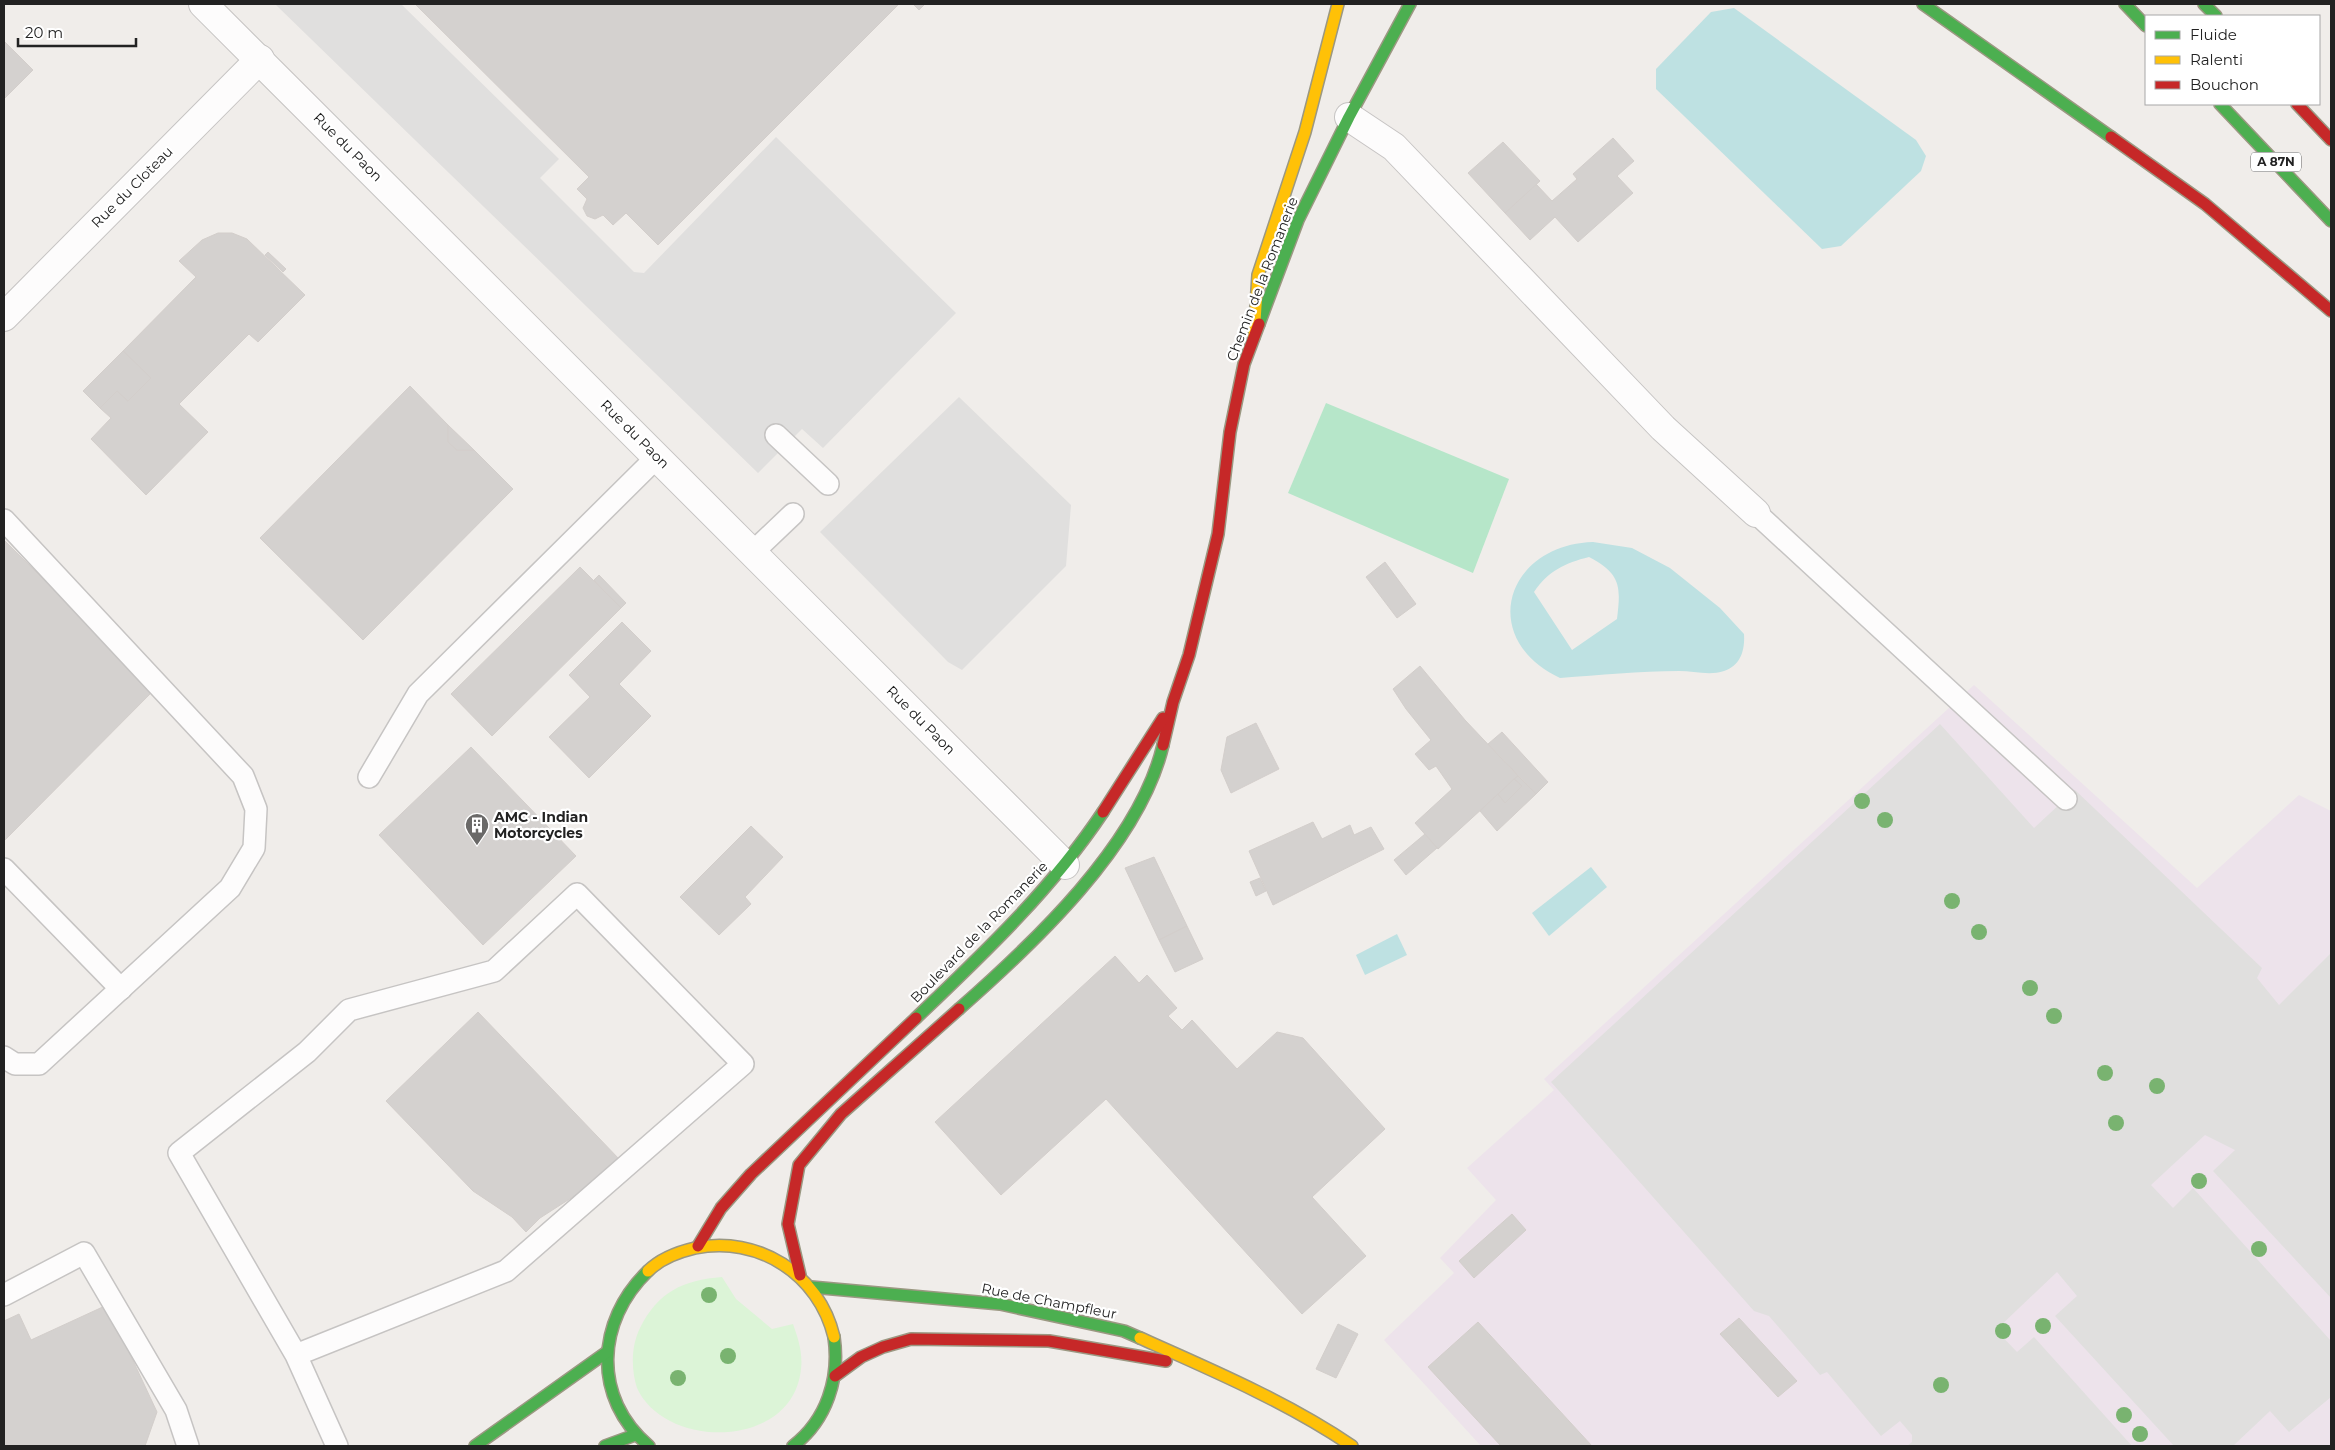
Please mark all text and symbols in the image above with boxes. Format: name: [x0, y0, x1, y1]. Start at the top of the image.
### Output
scale bar: [18, 15, 135, 47]
legend: [2145, 15, 2320, 105]
text: 20 m: [25, 23, 63, 42]
text: Fluide: [2190, 25, 2237, 44]
text: Ralenti: [2190, 50, 2243, 69]
text: Bouchon: [2190, 75, 2259, 94]
street label: Rue du Paon: [310, 109, 386, 185]
street label: Rue du Cloteau: [87, 142, 177, 232]
road number: A 87N: [2251, 152, 2301, 172]
street label: Chemin de la Romanerie: [1222, 194, 1302, 364]
street label: Rue du Paon: [597, 396, 673, 472]
street label: Rue du Paon: [883, 682, 959, 758]
place label: AMC - Indian Motorcycles: [493, 808, 588, 842]
building icon: AMC - Indian Motorcycles: [464, 812, 490, 846]
street label: Boulevard de la Romanerie: [907, 857, 1051, 1007]
street label: Rue de Champfleur: [980, 1279, 1118, 1323]

